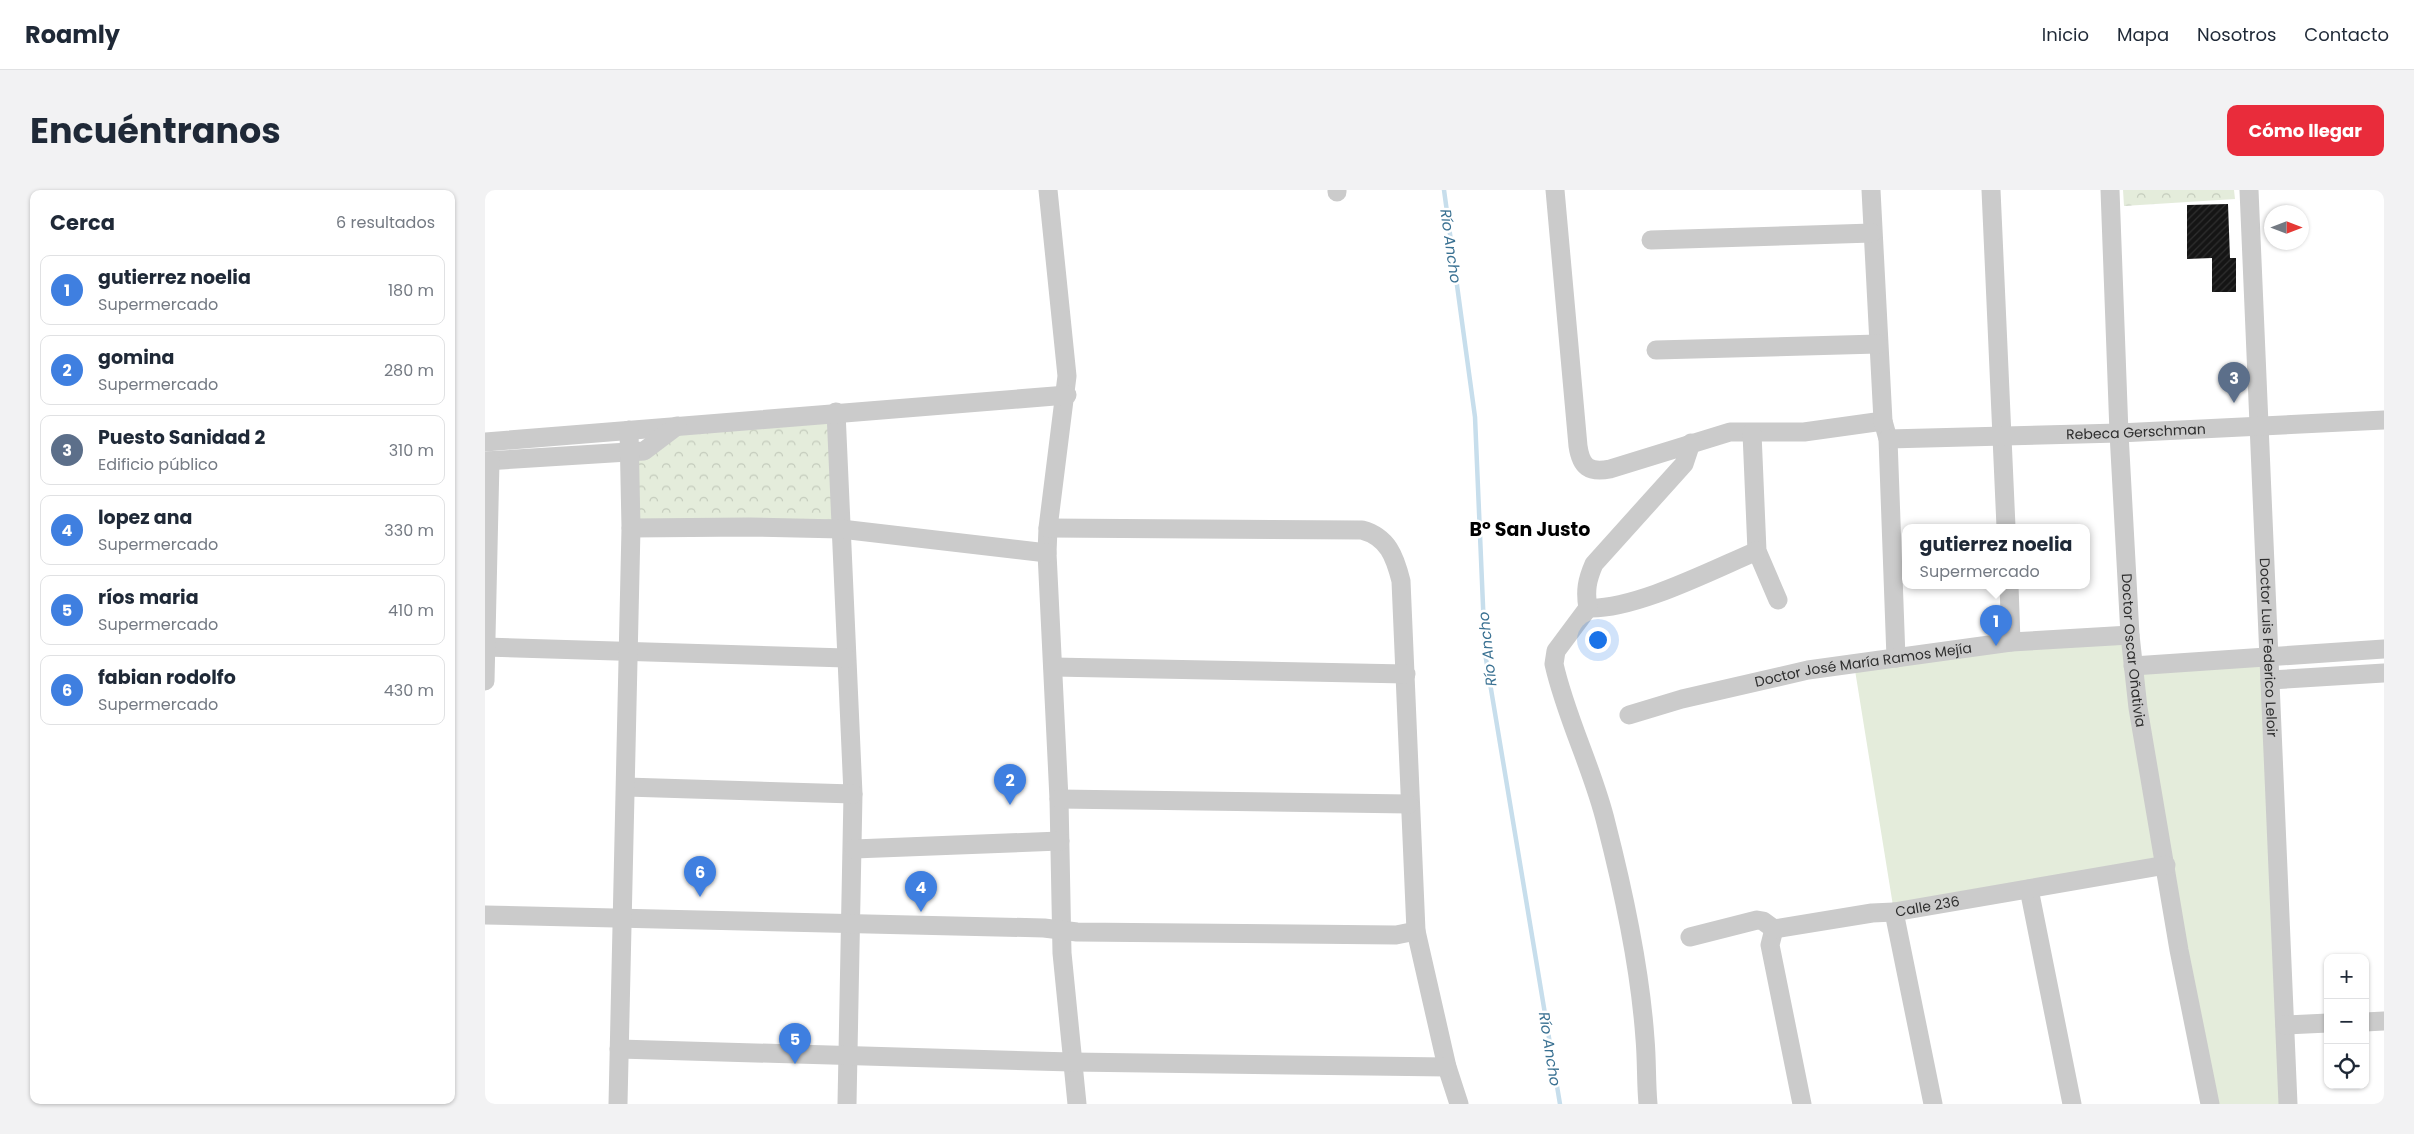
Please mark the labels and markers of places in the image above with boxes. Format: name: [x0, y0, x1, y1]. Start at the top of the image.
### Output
pin: 3: [2218, 362, 2250, 403]
pin: 1: [1980, 605, 2012, 646]
pin: 2: [994, 764, 1026, 805]
pin: 6: [684, 856, 716, 897]
pin: 4: [905, 871, 937, 912]
pin: 5: [779, 1023, 811, 1064]

